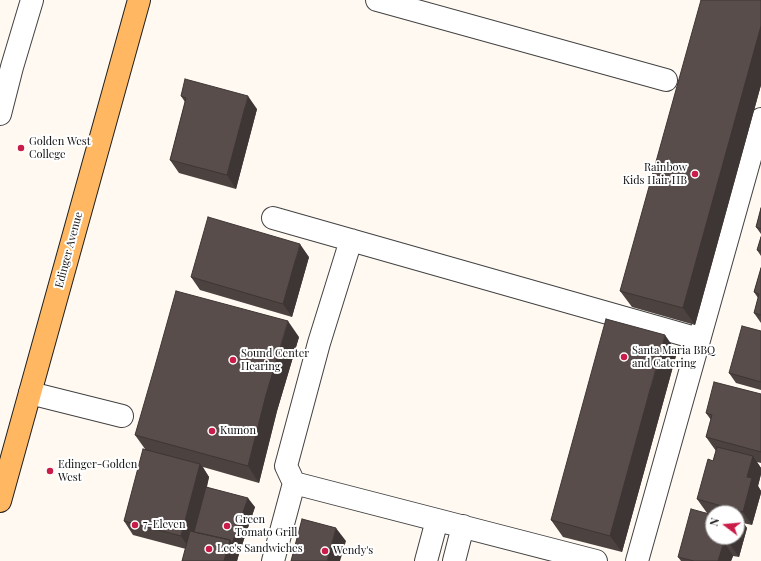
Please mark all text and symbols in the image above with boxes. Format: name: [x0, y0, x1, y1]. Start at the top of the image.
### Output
place label: Golden West College: [29, 135, 91, 161]
marker: Golden West College: [16, 143, 26, 153]
place label: Rainbow Kids Hair HB: [623, 161, 687, 187]
marker: Rainbow Kids Hair HB: [690, 169, 700, 179]
street label: Edinger Avenue: [53, 211, 85, 289]
place label: Santa Maria BBQ and Catering: [632, 344, 715, 370]
place label: Sound Center Hearing: [241, 347, 309, 373]
marker: Santa Maria BBQ and Catering: [619, 352, 629, 362]
marker: Sound Center Hearing: [228, 355, 238, 365]
place label: Kumon: [220, 424, 256, 438]
marker: Kumon: [207, 426, 217, 436]
place label: Edinger-Golden West: [58, 458, 137, 484]
marker: Edinger-Golden West: [45, 466, 55, 476]
north arrow: [705, 505, 745, 545]
place label: Green Tomato Grill: [235, 513, 297, 539]
text: N: [706, 516, 722, 528]
place label: 7-Eleven: [143, 518, 185, 532]
marker: 7-Eleven: [130, 520, 140, 530]
marker: Green Tomato Grill: [222, 521, 232, 531]
place label: Lee's Sandwiches: [217, 542, 303, 556]
marker: Lee's Sandwiches: [204, 544, 214, 554]
place label: Wendy's: [333, 544, 373, 558]
marker: Wendy's: [320, 546, 330, 556]

